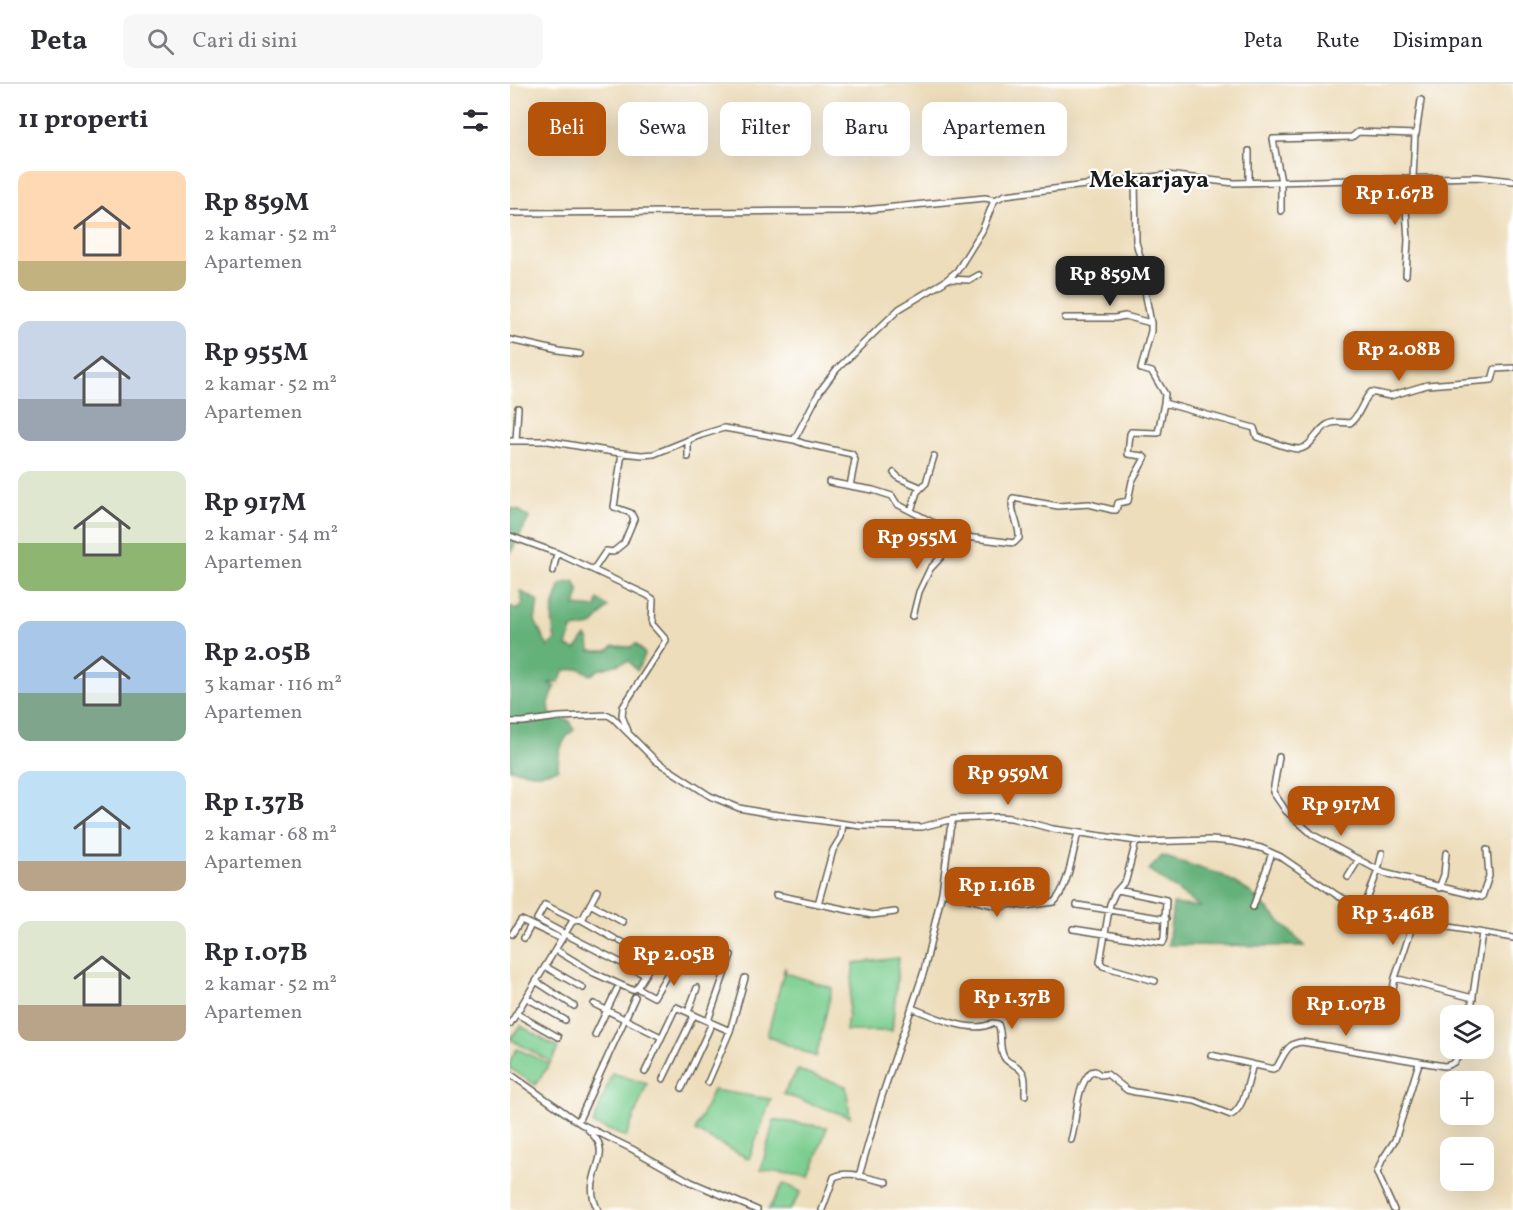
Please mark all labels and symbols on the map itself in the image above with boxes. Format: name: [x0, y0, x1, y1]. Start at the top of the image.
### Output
district label: Mekarjaya: [1089, 164, 1209, 198]
pin: Rp 1.67B: [1333, 175, 1457, 226]
pin: Rp 859M: [1055, 256, 1165, 307]
pin: Rp 2.08B: [1337, 331, 1461, 382]
pin: Rp 955M: [862, 519, 972, 570]
pin: Rp 959M: [953, 755, 1063, 806]
pin: Rp 917M: [1286, 786, 1396, 837]
pin: Rp 1.16B: [935, 867, 1059, 918]
pin: Rp 3.46B: [1331, 895, 1455, 946]
pin: Rp 2.05B: [612, 936, 736, 987]
pin: Rp 1.37B: [950, 979, 1074, 1030]
pin: Rp 1.07B: [1284, 986, 1408, 1037]

